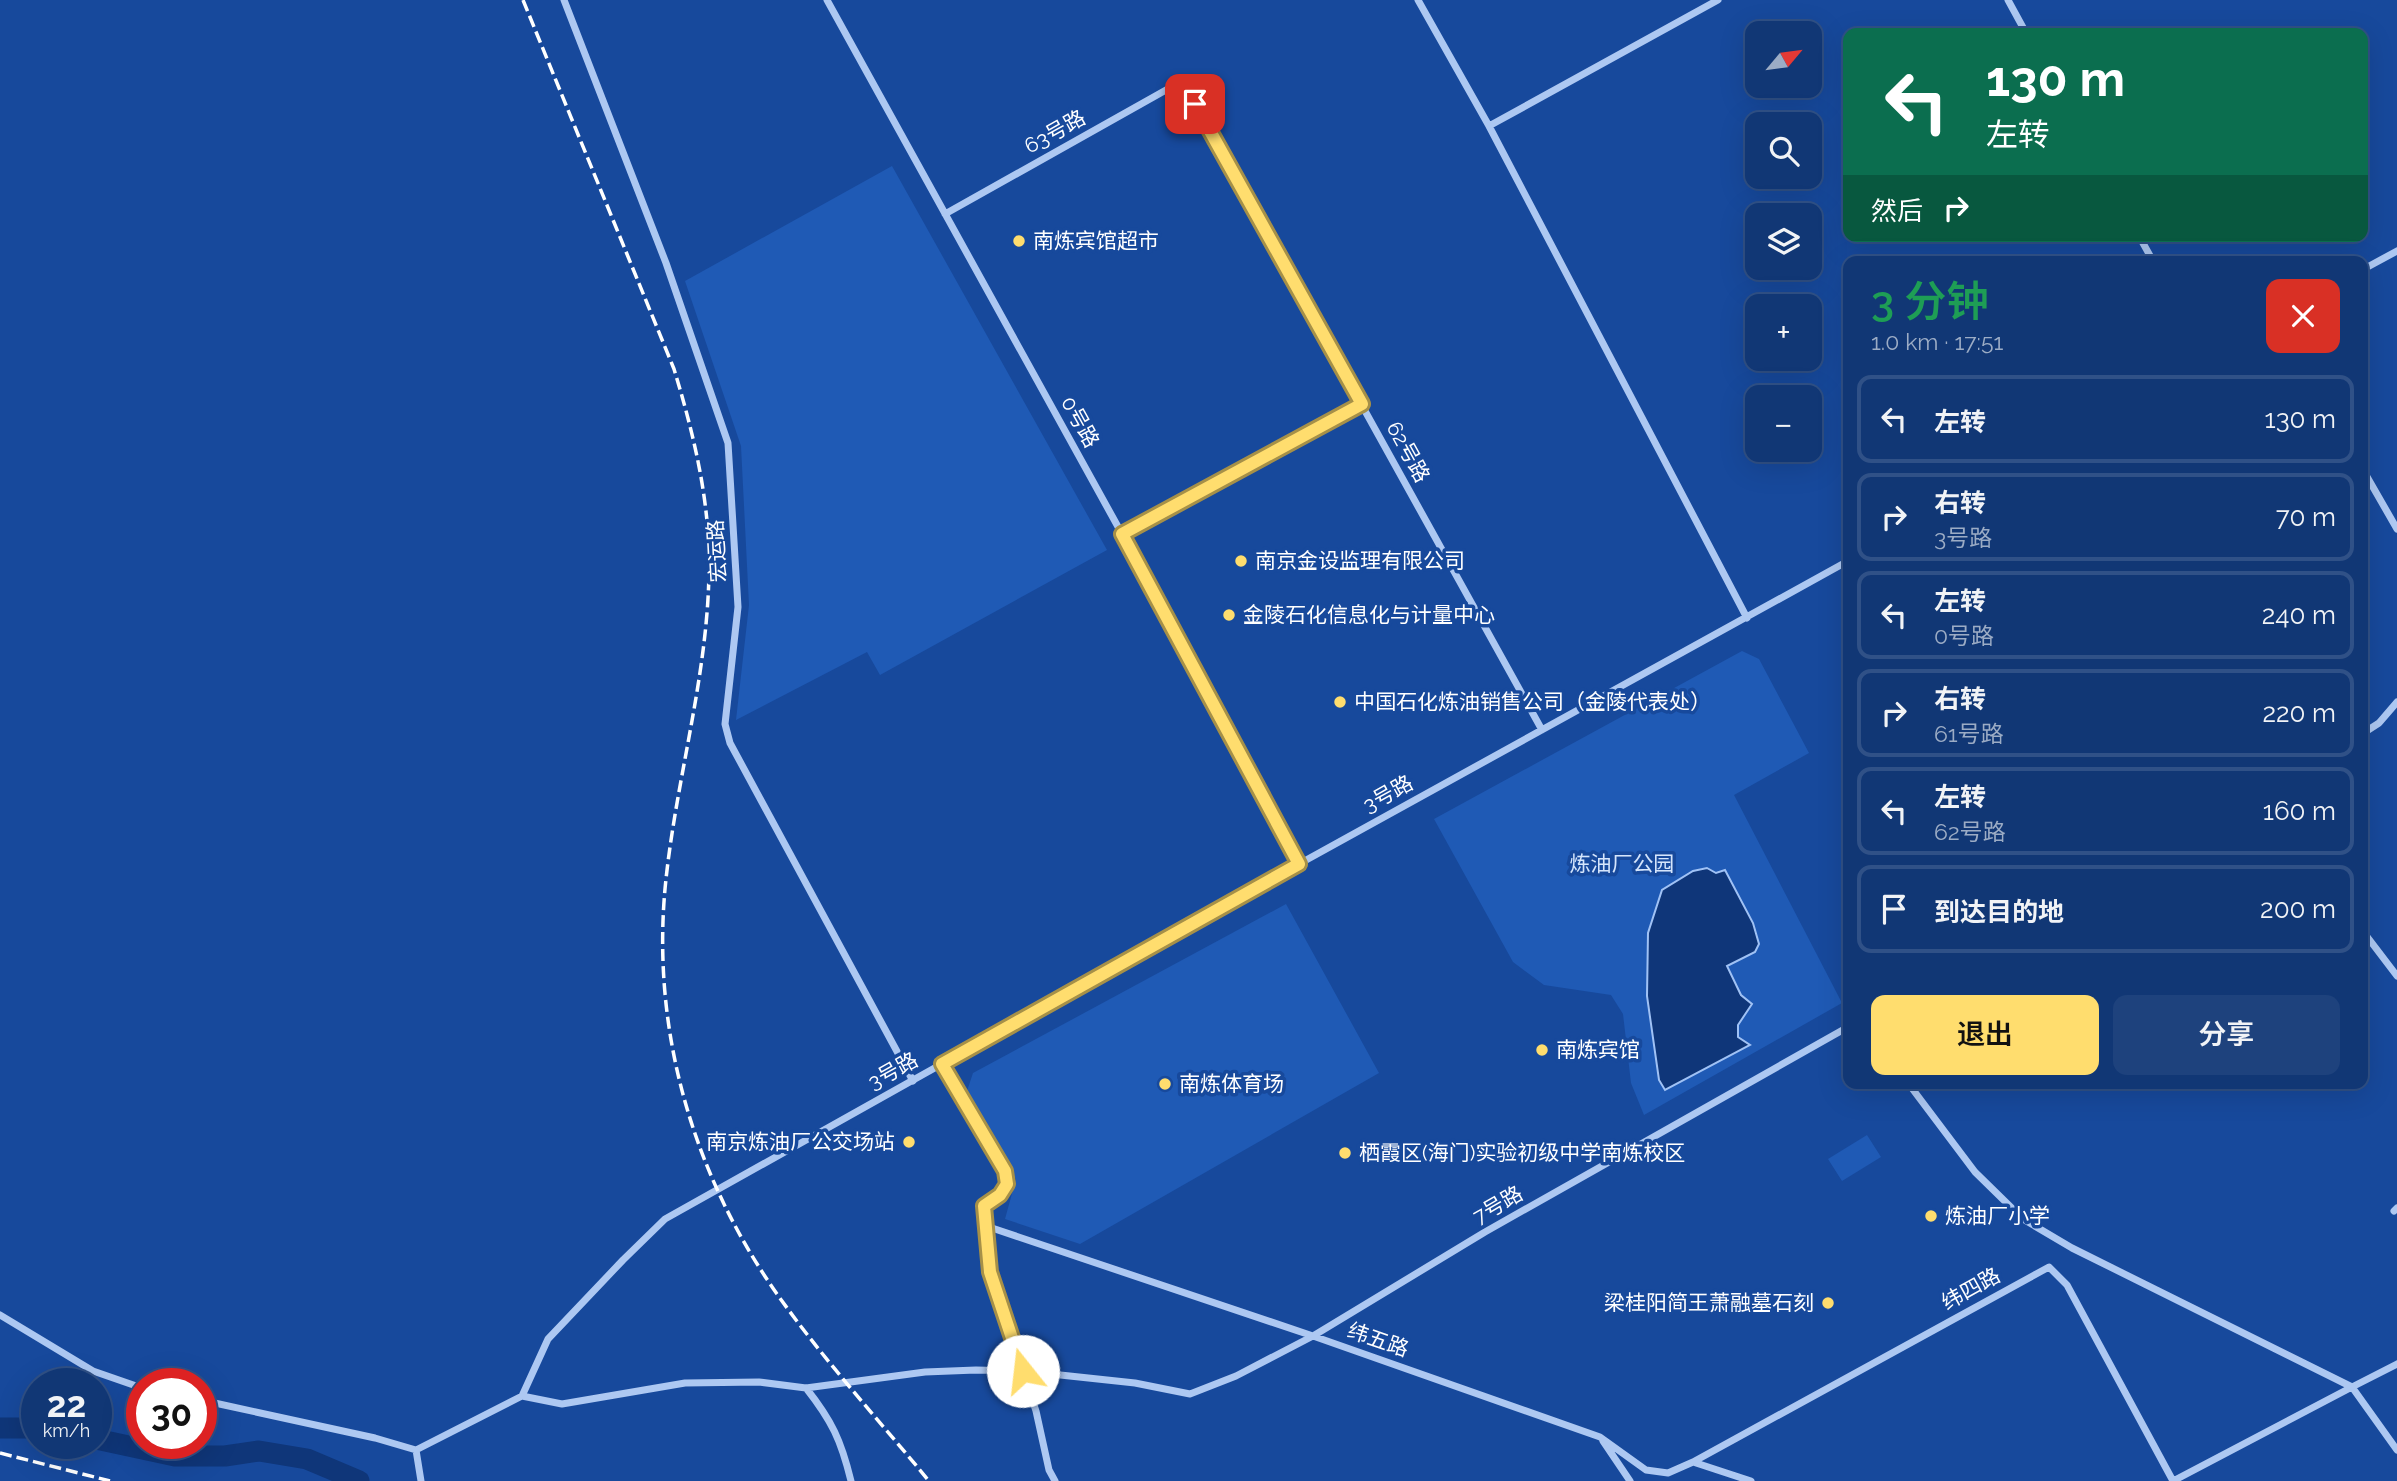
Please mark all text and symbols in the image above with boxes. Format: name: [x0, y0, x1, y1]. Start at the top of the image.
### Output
north arrow: [1745, 21, 1822, 98]
map controls: [1745, 21, 1822, 462]
text: 130 m: [1986, 50, 2125, 107]
icon: left: [1871, 56, 1962, 147]
pin: [1165, 74, 1225, 134]
icon: arrive: [1176, 85, 1214, 123]
street label: 63号路: [1020, 105, 1090, 158]
button: search: [1745, 112, 1822, 189]
text: 左转: [1986, 116, 2050, 153]
icon: right: [1937, 189, 1975, 227]
text: 然后: [1871, 196, 1923, 226]
button: layers: [1745, 203, 1822, 280]
place label: 南炼宾馆超市: [1033, 228, 1159, 253]
marker: 南炼宾馆超市: [1011, 233, 1027, 249]
text: 3 分钟: [1871, 277, 1988, 326]
button: close: [2266, 279, 2340, 353]
button: +: [1745, 294, 1822, 371]
text: 1.0 km · 17:51: [1871, 328, 2003, 355]
button: −: [1745, 385, 1822, 462]
street label: 0号路: [1056, 392, 1105, 452]
icon: left: [1875, 400, 1913, 438]
text: 130 m: [2265, 404, 2336, 434]
text: 左转: [1934, 407, 1986, 437]
street label: 62号路: [1382, 417, 1435, 487]
text: 右转: [1934, 488, 1986, 518]
icon: right: [1875, 498, 1913, 536]
text: 70 m: [2276, 502, 2336, 532]
street label: 宏运路: [702, 519, 731, 583]
text: 3号路: [1934, 524, 1992, 551]
place label: 南京金设监理有限公司: [1255, 548, 1465, 573]
marker: 南京金设监理有限公司: [1233, 553, 1249, 569]
text: 左转: [1934, 586, 1986, 616]
icon: left: [1875, 596, 1913, 634]
text: 240 m: [2262, 600, 2336, 630]
place label: 金陵石化信息化与计量中心: [1243, 602, 1495, 627]
marker: 金陵石化信息化与计量中心: [1221, 607, 1237, 623]
text: 0号路: [1934, 622, 1994, 649]
text: 右转: [1934, 684, 1986, 714]
place label: 中国石化炼油销售公司（金陵代表处）: [1354, 689, 1711, 714]
marker: 中国石化炼油销售公司（金陵代表处）: [1332, 694, 1348, 710]
icon: right: [1875, 694, 1913, 732]
text: 220 m: [2262, 698, 2336, 728]
text: 61号路: [1934, 720, 2004, 747]
street label: 3号路: [1358, 770, 1417, 817]
text: 左转: [1934, 782, 1986, 812]
icon: left: [1875, 792, 1913, 830]
text: 160 m: [2263, 796, 2336, 826]
text: 62号路: [1934, 818, 2006, 845]
park label: 炼油厂公园: [1570, 851, 1675, 876]
icon: arrive: [1875, 890, 1913, 928]
text: 200 m: [2260, 894, 2336, 924]
text: 到达目的地: [1934, 897, 2064, 927]
button: 退出: [1871, 995, 2099, 1075]
button: 分享: [2113, 995, 2340, 1075]
place label: 南炼宾馆: [1556, 1037, 1640, 1062]
marker: 南炼宾馆: [1534, 1042, 1550, 1058]
street label: 3号路: [863, 1047, 922, 1094]
place label: 南炼体育场: [1179, 1071, 1284, 1096]
marker: 南炼体育场: [1157, 1076, 1173, 1092]
place label: 南京炼油厂公交场站: [706, 1129, 895, 1154]
marker: 南京炼油厂公交场站: [901, 1134, 917, 1150]
place label: 栖霞区(海门)实验初级中学南炼校区: [1359, 1140, 1685, 1165]
marker: 栖霞区(海门)实验初级中学南炼校区: [1337, 1145, 1353, 1161]
street label: 7号路: [1468, 1180, 1527, 1229]
place label: 炼油厂小学: [1945, 1203, 2050, 1228]
marker: 炼油厂小学: [1923, 1208, 1939, 1224]
street label: 纬四路: [1937, 1262, 2004, 1315]
place label: 梁桂阳简王萧融墓石刻: [1604, 1290, 1814, 1315]
marker: 梁桂阳简王萧融墓石刻: [1820, 1295, 1836, 1311]
street label: 纬五路: [1344, 1317, 1412, 1362]
position arrow: [986, 1334, 1060, 1408]
speed limit sign: 30: [126, 1368, 217, 1459]
text: 22: [47, 1384, 86, 1425]
text: km/h: [43, 1420, 90, 1441]

